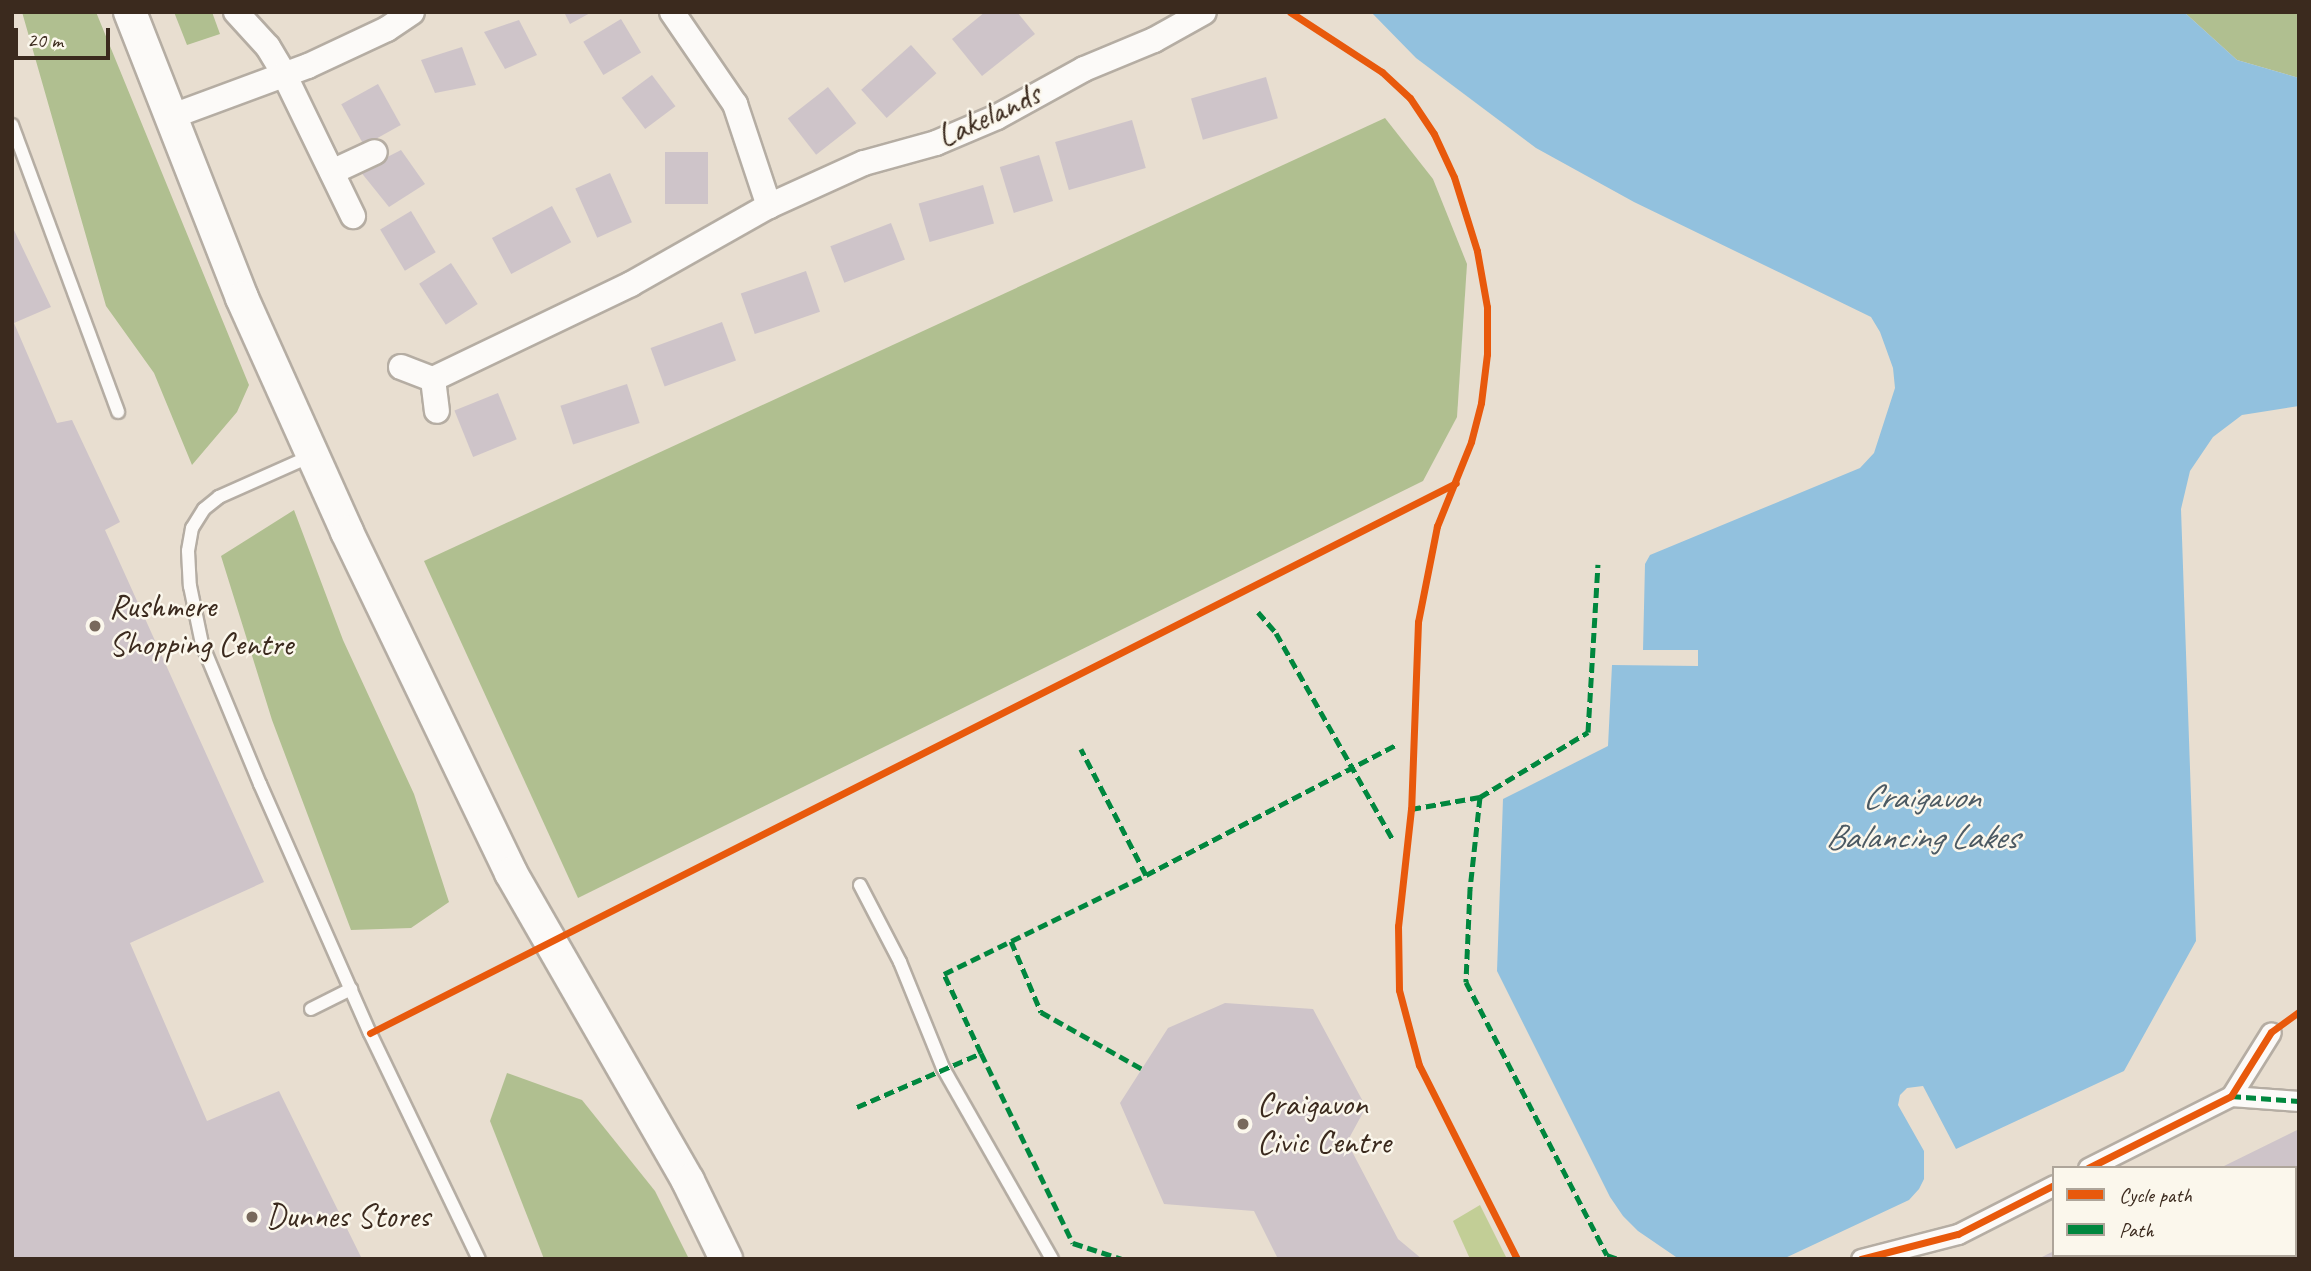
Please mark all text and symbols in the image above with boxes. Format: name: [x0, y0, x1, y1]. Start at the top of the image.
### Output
scale bar: [18, 14, 114, 58]
text: 20 m: [27, 27, 63, 53]
street label: Lakelands: [931, 75, 1047, 157]
place label: Rushmere Shopping Centre: [109, 587, 293, 665]
marker: Rushmere Shopping Centre: [87, 618, 103, 634]
water label: Craigavon Balancing Lakes: [1825, 776, 2017, 858]
place label: Craigavon Civic Centre: [1257, 1085, 1390, 1163]
marker: Craigavon Civic Centre: [1235, 1116, 1251, 1132]
legend: [2052, 1166, 2297, 1257]
text: Cycle path: [2119, 1182, 2192, 1208]
place label: Dunnes Stores: [266, 1197, 430, 1237]
marker: Dunnes Stores: [244, 1209, 260, 1225]
text: Path: [2119, 1217, 2154, 1243]

